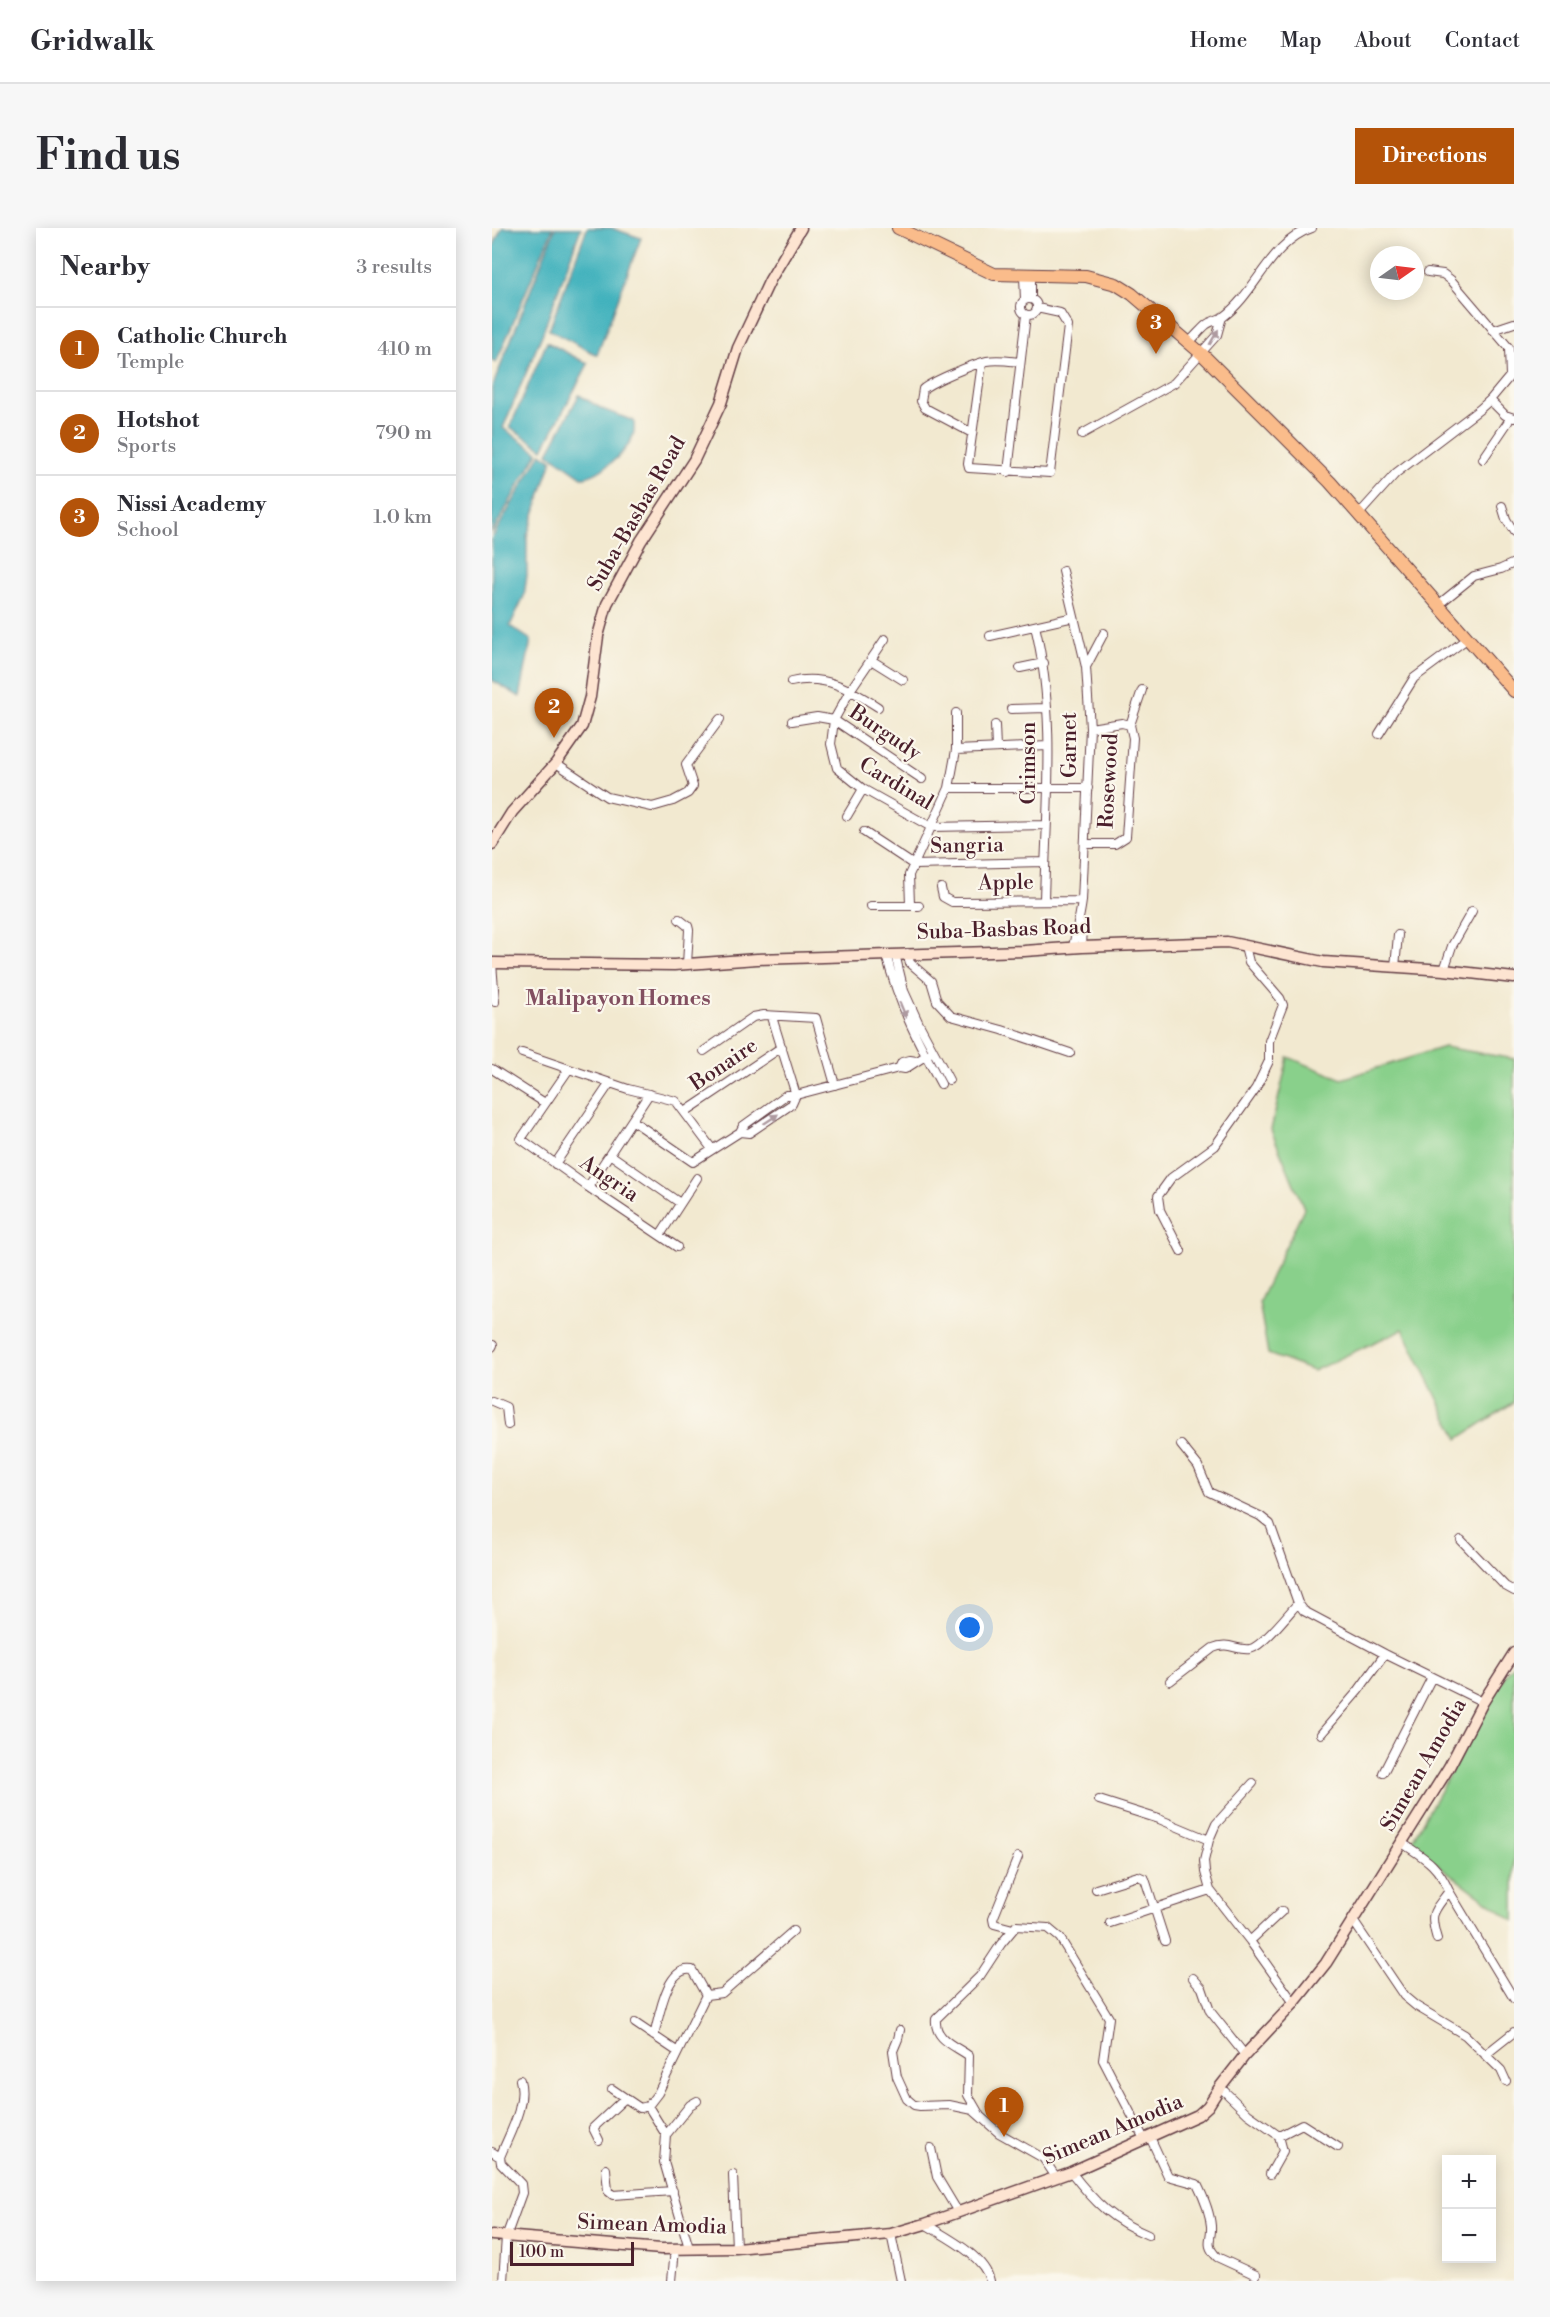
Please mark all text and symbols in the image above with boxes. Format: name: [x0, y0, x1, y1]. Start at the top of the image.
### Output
text: Gridwalk: [30, 24, 154, 59]
text: Home: [1190, 28, 1247, 54]
text: Map: [1280, 28, 1322, 54]
text: About: [1355, 28, 1412, 54]
text: Contact: [1445, 28, 1520, 54]
button: Directions: [1355, 128, 1514, 184]
text: Find us: [36, 130, 180, 183]
north arrow: [1370, 246, 1424, 300]
text: Nearby: [60, 251, 150, 283]
text: 3 results: [356, 255, 432, 280]
pin: 3: [1136, 304, 1176, 354]
text: Catholic Church: [117, 323, 287, 350]
one-way arrow: [1209, 328, 1219, 345]
text: 1: [75, 337, 84, 362]
text: 410 m: [377, 337, 432, 362]
text: Temple: [117, 350, 184, 375]
text: Hotshot: [117, 407, 199, 434]
text: 2: [73, 421, 86, 446]
text: 790 m: [375, 421, 432, 446]
street label: Suba-Basbas Road: [582, 432, 692, 596]
text: Sports: [117, 434, 176, 459]
text: Nissi Academy: [117, 491, 266, 518]
text: 3: [73, 505, 86, 530]
text: 1.0 km: [373, 505, 432, 530]
text: School: [117, 518, 179, 543]
pin: 2: [534, 688, 574, 738]
street label: Burgudy: [843, 699, 926, 767]
street label: Garnet: [1057, 711, 1083, 778]
street label: Crimson: [1016, 721, 1042, 804]
street label: Rosewood: [1094, 732, 1124, 829]
street label: Cardinal: [854, 752, 938, 816]
street label: Sangria: [930, 832, 1004, 860]
street label: Apple: [977, 870, 1034, 896]
street label: Suba-Basbas Road: [916, 914, 1092, 946]
district label: Malipayon Homes: [525, 985, 711, 1012]
one-way arrow: [899, 1001, 908, 1019]
street label: Bonaire: [684, 1033, 763, 1098]
one-way arrow: [762, 1113, 778, 1125]
street label: Angria: [574, 1149, 644, 1208]
your location: [955, 1613, 984, 1642]
street label: Simean Amodia: [1375, 1693, 1473, 1836]
pin: 1: [984, 2088, 1024, 2137]
street label: Simean Amodia: [1039, 2089, 1187, 2171]
map controls: [1442, 2155, 1496, 2263]
button: +: [1442, 2155, 1496, 2209]
street label: Simean Amodia: [577, 2209, 728, 2241]
button: −: [1442, 2209, 1496, 2263]
scale bar: [510, 2239, 634, 2266]
text: 100 m: [519, 2242, 564, 2262]

